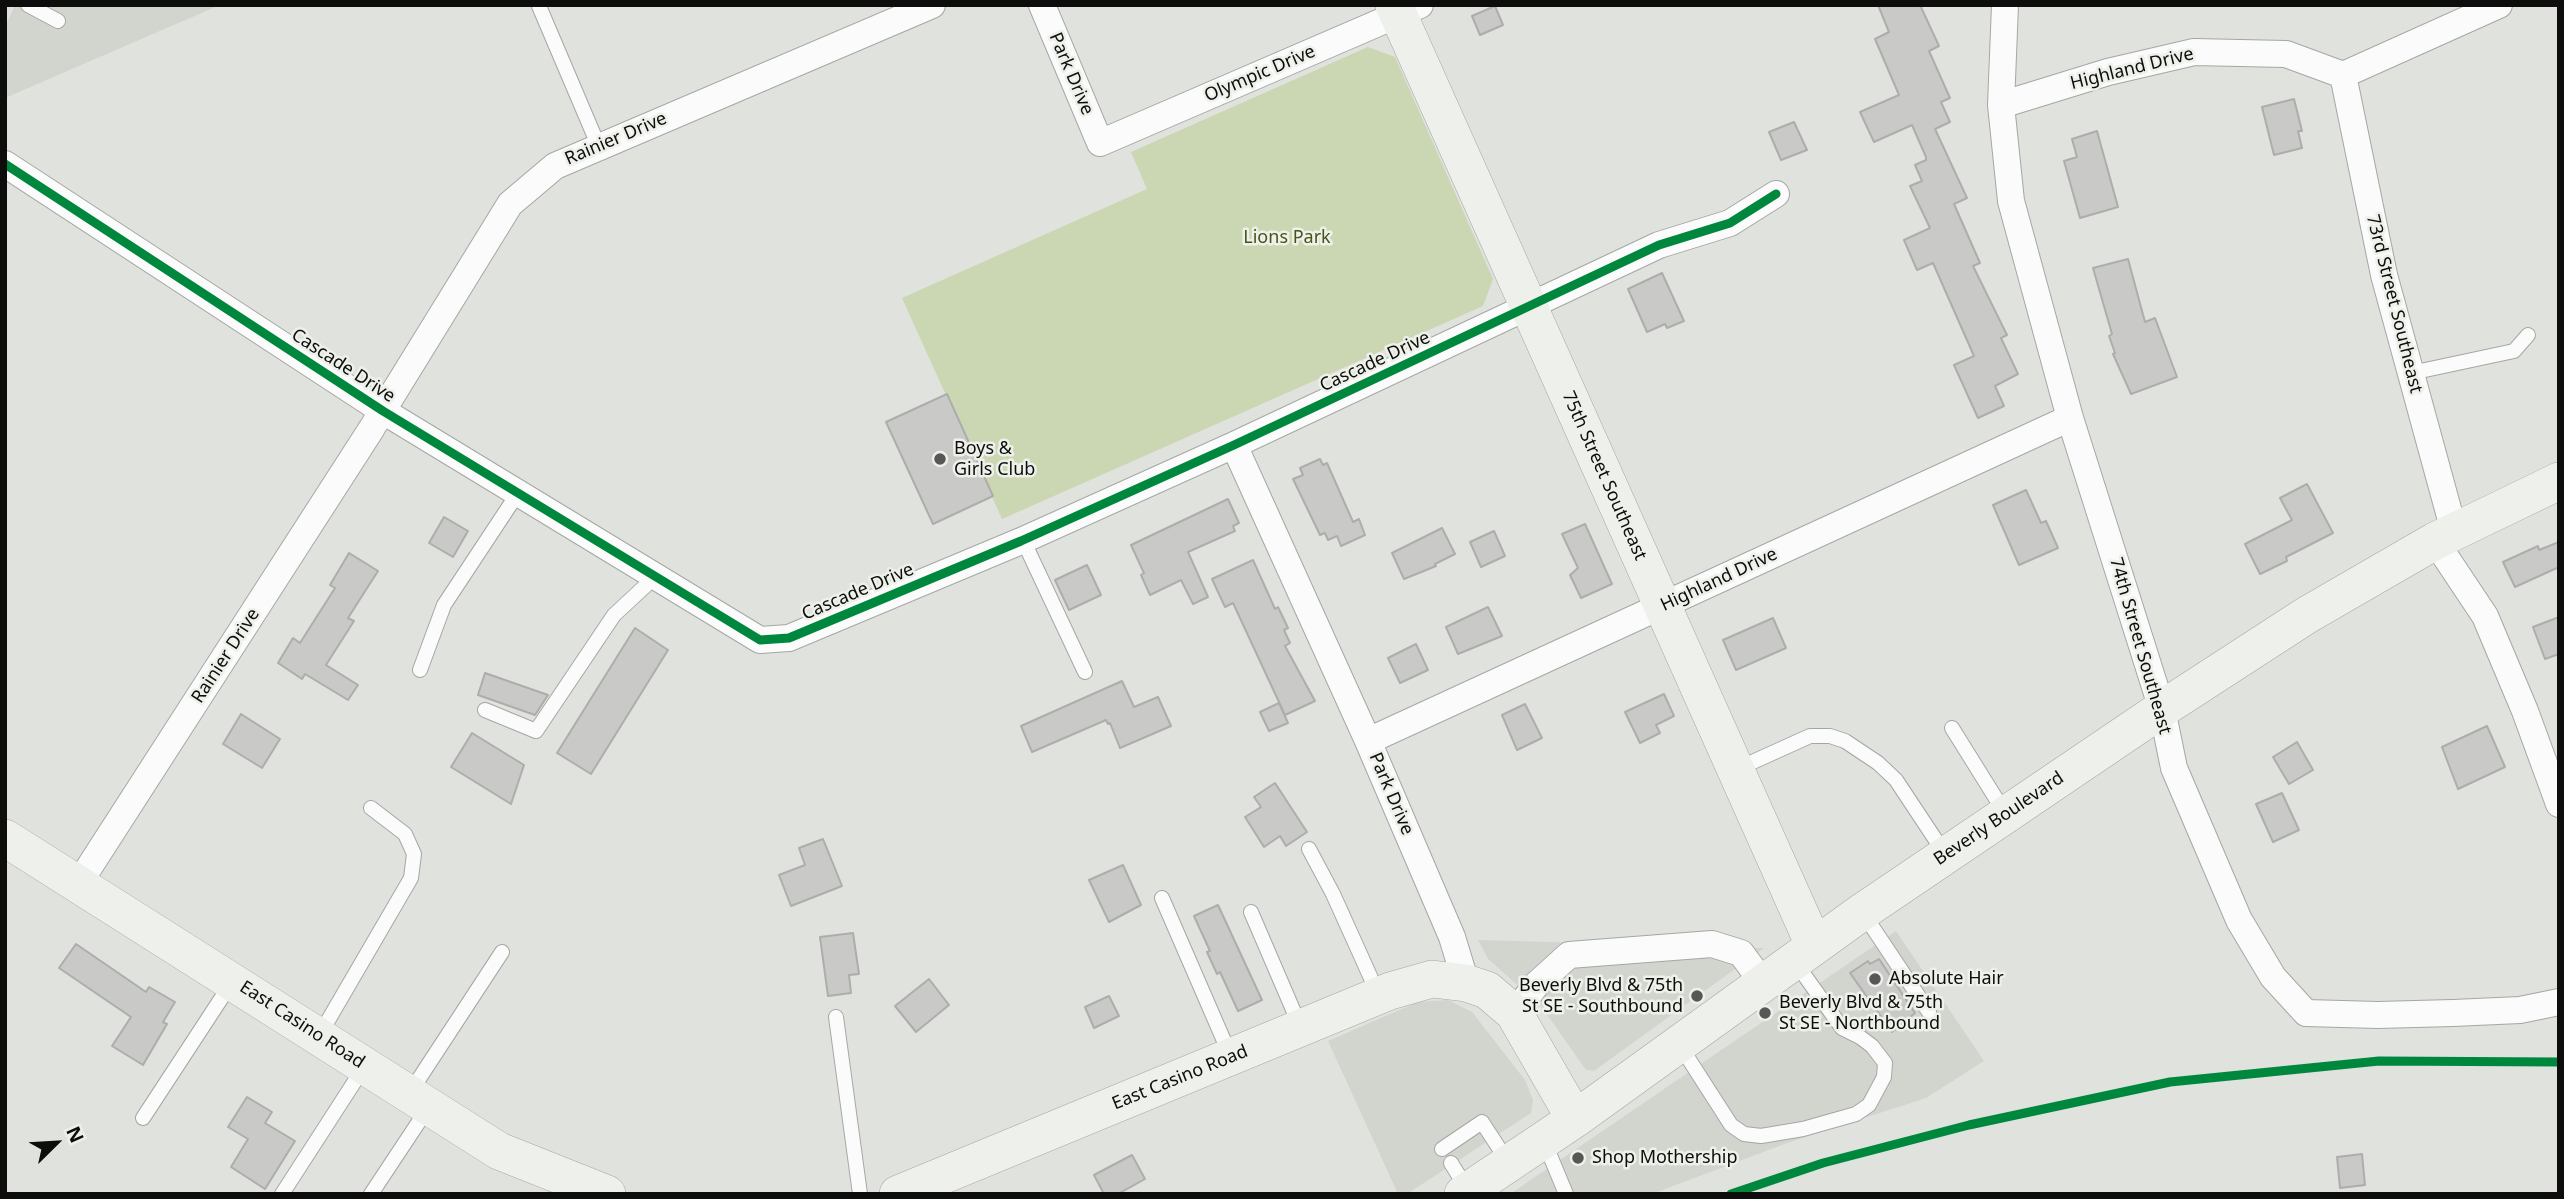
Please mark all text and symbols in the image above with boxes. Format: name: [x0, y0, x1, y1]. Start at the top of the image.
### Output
street label: Park Drive: [1044, 30, 1098, 118]
street label: Olympic Drive: [1201, 41, 1319, 107]
street label: Highland Drive: [2068, 43, 2196, 95]
street label: Rainier Drive: [562, 108, 670, 170]
street label: 73rd Street Southeast: [2361, 212, 2427, 396]
park label: Lions Park: [1243, 227, 1331, 249]
street label: Cascade Drive: [287, 324, 399, 408]
street label: Cascade Drive: [1316, 327, 1434, 397]
street label: 75th Street Southeast: [1557, 388, 1651, 564]
place label: Boys & Girls Club: [954, 438, 1035, 480]
marker: Boys & Girls Club: [932, 451, 948, 467]
street label: Highland Drive: [1657, 544, 1781, 616]
street label: 74th Street Southeast: [2104, 555, 2176, 737]
street label: Cascade Drive: [799, 559, 917, 625]
street label: Rainier Drive: [187, 605, 265, 707]
street label: Park Drive: [1364, 750, 1418, 838]
street label: Beverly Boulevard: [1930, 767, 2068, 871]
place label: Absolute Hair: [1889, 968, 2004, 990]
marker: Absolute Hair: [1867, 971, 1883, 987]
place label: Beverly Blvd & 75th St SE - Southbound: [1519, 975, 1683, 1018]
street label: East Casino Road: [235, 977, 369, 1073]
marker: Beverly Blvd & 75th St SE - Southbound: [1689, 988, 1705, 1004]
place label: Beverly Blvd & 75th St SE - Northbound: [1779, 992, 1943, 1034]
marker: Beverly Blvd & 75th St SE - Northbound: [1757, 1005, 1773, 1021]
street label: East Casino Road: [1109, 1041, 1251, 1115]
north arrow: [21, 1108, 91, 1178]
text: N: [60, 1122, 90, 1147]
place label: Shop Mothership: [1592, 1147, 1738, 1169]
marker: Shop Mothership: [1570, 1150, 1586, 1166]

